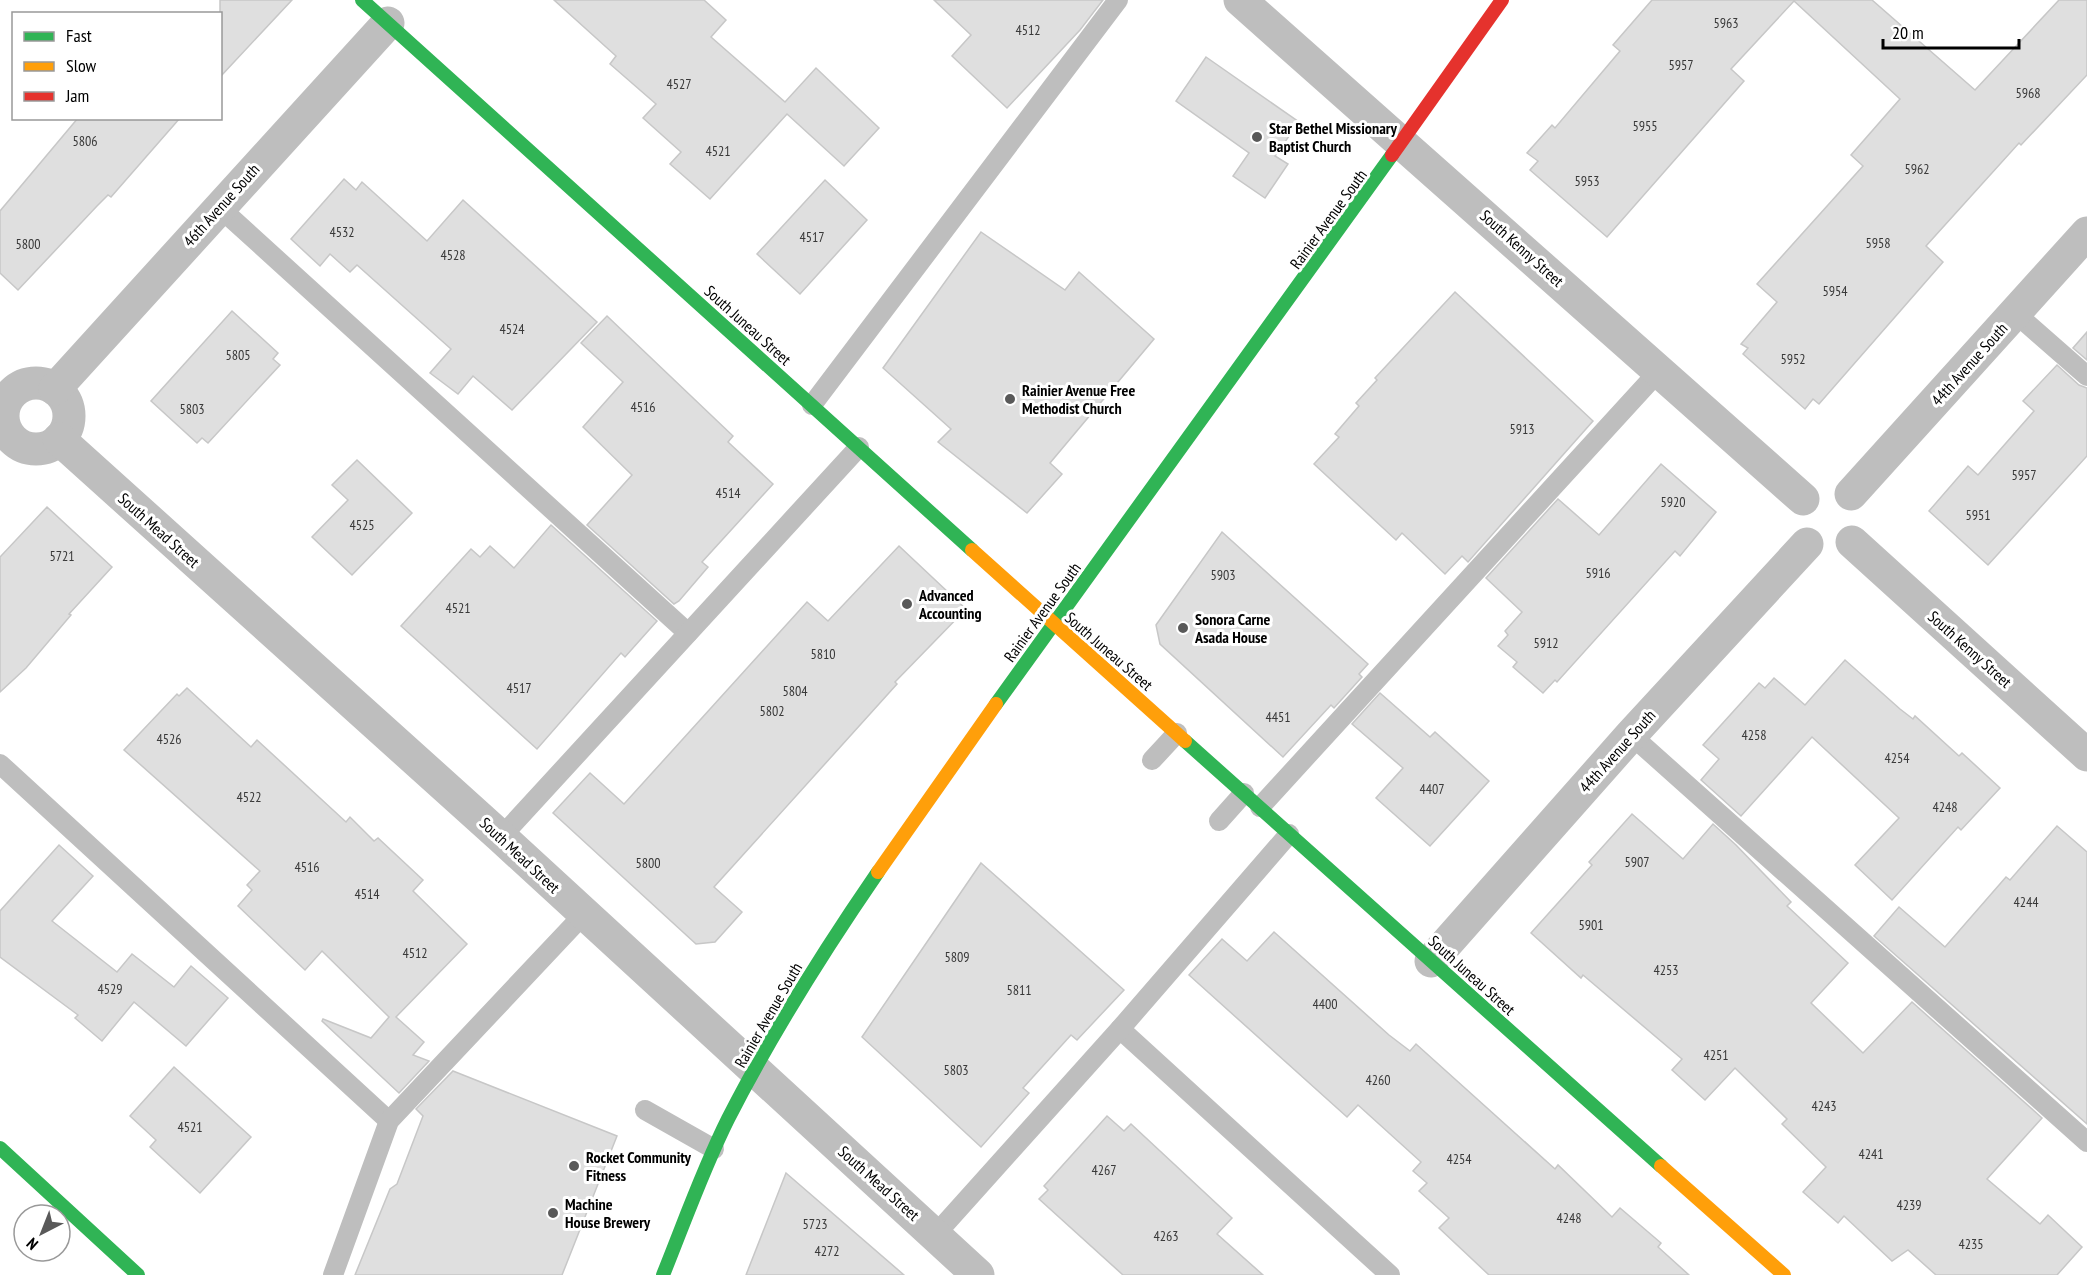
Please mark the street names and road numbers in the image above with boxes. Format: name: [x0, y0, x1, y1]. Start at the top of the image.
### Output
street label: 46th Avenue South: [179, 159, 263, 251]
street label: Rainier Avenue South: [1285, 165, 1371, 273]
street label: South Kenny Street: [1476, 205, 1568, 291]
street label: South Juneau Street: [700, 281, 796, 370]
street label: 44th Avenue South: [1927, 318, 2011, 410]
street label: South Mead Street: [114, 488, 204, 572]
street label: Rainier Avenue South: [999, 558, 1085, 666]
street label: South Kenny Street: [1924, 606, 2016, 692]
street label: South Juneau Street: [1061, 607, 1157, 695]
street label: 44th Avenue South: [1575, 705, 1659, 797]
street label: South Mead Street: [476, 813, 565, 898]
street label: South Juneau Street: [1424, 931, 1520, 1020]
street label: Rainier Avenue South: [730, 959, 806, 1071]
street label: South Mead Street: [834, 1141, 924, 1225]

